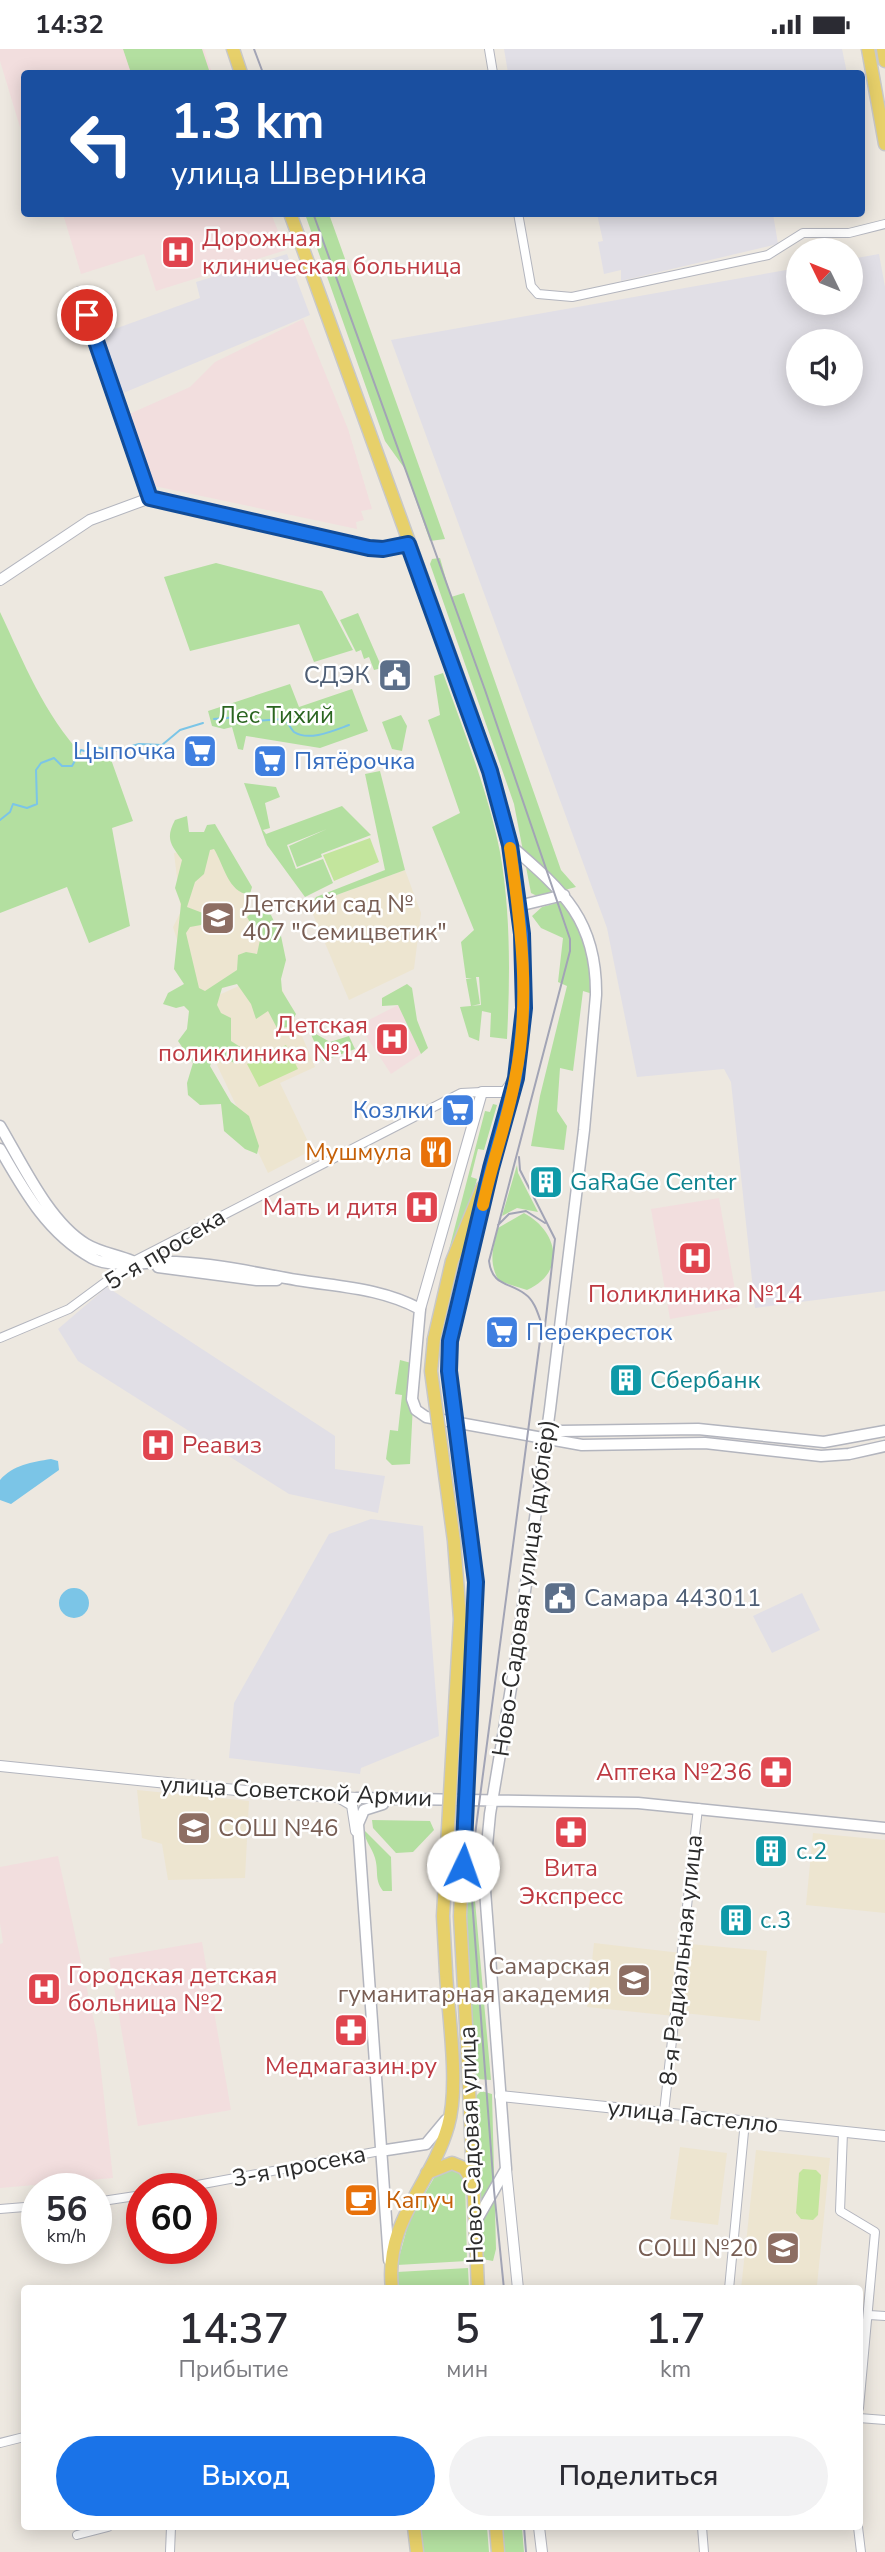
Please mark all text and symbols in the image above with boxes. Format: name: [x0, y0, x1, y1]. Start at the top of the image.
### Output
text: 14:32: [35, 7, 104, 42]
text: 1.3 km: [171, 88, 324, 155]
icon: left: [56, 98, 147, 189]
text: улица Шверника: [171, 152, 428, 195]
place label: Дорожная клиническая больница: [202, 222, 462, 282]
hospital icon: Дорожная клиническая больница: [159, 233, 197, 271]
north arrow: [786, 238, 863, 315]
map controls: [786, 238, 863, 406]
pin: [57, 285, 117, 345]
icon: arrive: [68, 296, 106, 334]
button: sound: [786, 329, 863, 406]
public building icon: СДЭК: [376, 656, 414, 694]
place label: СДЭК: [304, 659, 371, 691]
park label: Лес Тихий: [218, 699, 334, 731]
supermarket icon: Цыпочка: [181, 732, 219, 770]
place label: Цыпочка: [73, 735, 176, 767]
supermarket icon: Пятёрочка: [251, 742, 289, 780]
place label: Пятёрочка: [294, 745, 415, 777]
place label: Детский сад № 407 "Семицветик": [242, 888, 447, 948]
school or university icon: Детский сад № 407 "Семицветик": [199, 899, 237, 937]
place label: Детская поликлиника №14: [158, 1009, 368, 1069]
hospital icon: Детская поликлиника №14: [373, 1020, 411, 1058]
supermarket icon: Козлки: [439, 1091, 477, 1129]
place label: Козлки: [353, 1094, 434, 1126]
restaurant icon: Мушмула: [417, 1133, 455, 1171]
place label: Мушмула: [305, 1136, 412, 1168]
building icon: GaRaGe Center: [527, 1163, 565, 1201]
place label: GaRaGe Center: [570, 1166, 737, 1198]
hospital icon: Мать и дитя: [403, 1188, 441, 1226]
place label: Мать и дитя: [263, 1191, 398, 1223]
street label: 5-я просека: [99, 1200, 231, 1298]
hospital icon: Поликлиника №14: [676, 1239, 714, 1277]
place label: Поликлиника №14: [588, 1278, 802, 1310]
supermarket icon: Перекресток: [483, 1313, 521, 1351]
place label: Перекресток: [526, 1316, 673, 1348]
building icon: Сбербанк: [607, 1361, 645, 1399]
place label: Сбербанк: [650, 1364, 761, 1396]
street label: Ново-Садовая улица (дублёр): [484, 1417, 564, 1759]
hospital icon: Реавиз: [139, 1426, 177, 1464]
place label: Реавиз: [182, 1429, 262, 1461]
public building icon: Самара 443011: [541, 1579, 579, 1617]
place label: Самара 443011: [584, 1582, 761, 1614]
pharmacy icon: Аптека №236: [757, 1753, 795, 1791]
place label: Аптека №236: [596, 1756, 752, 1788]
street label: улица Советской Армии: [159, 1768, 433, 1814]
school or university icon: СОШ №46: [175, 1809, 213, 1847]
place label: СОШ №46: [218, 1812, 338, 1844]
pharmacy icon: Вита Экспресс: [552, 1813, 590, 1851]
position arrow: [426, 1829, 500, 1903]
building icon: с.2: [752, 1832, 790, 1870]
street label: 8-я Радиальная улица: [652, 1833, 710, 2087]
place label: с.2: [796, 1835, 827, 1867]
place label: Вита Экспресс: [519, 1852, 623, 1912]
building icon: с.3: [717, 1901, 755, 1939]
place label: с.3: [760, 1904, 791, 1936]
place label: Самарская гуманитарная академия: [338, 1950, 610, 2010]
place label: Городская детская больница №2: [68, 1959, 277, 2019]
school or university icon: Самарская гуманитарная академия: [615, 1961, 653, 1999]
hospital icon: Городская детская больница №2: [25, 1970, 63, 2008]
pharmacy icon: Медмагазин.ру: [332, 2011, 370, 2049]
street label: Ново-Садовая улица: [451, 2026, 491, 2264]
place label: Медмагазин.ру: [265, 2050, 437, 2082]
street label: улица Гастелло: [606, 2091, 780, 2141]
street label: 3-я просека: [229, 2137, 369, 2195]
speed limit sign: 60: [126, 2173, 217, 2264]
cafe icon: Капуч: [342, 2181, 380, 2219]
place label: Капуч: [386, 2184, 454, 2216]
text: 56: [45, 2186, 88, 2233]
text: km/h: [47, 2224, 86, 2248]
school or university icon: СОШ №20: [764, 2229, 802, 2267]
place label: СОШ №20: [638, 2232, 758, 2264]
text: 14:37: [178, 2301, 289, 2358]
text: 5: [455, 2301, 480, 2358]
text: 1.7: [645, 2301, 706, 2358]
text: Прибытие: [178, 2354, 289, 2385]
text: мин: [446, 2354, 488, 2385]
text: km: [660, 2354, 691, 2385]
button: Выход: [56, 2436, 435, 2516]
button: Поделиться: [449, 2436, 828, 2516]

